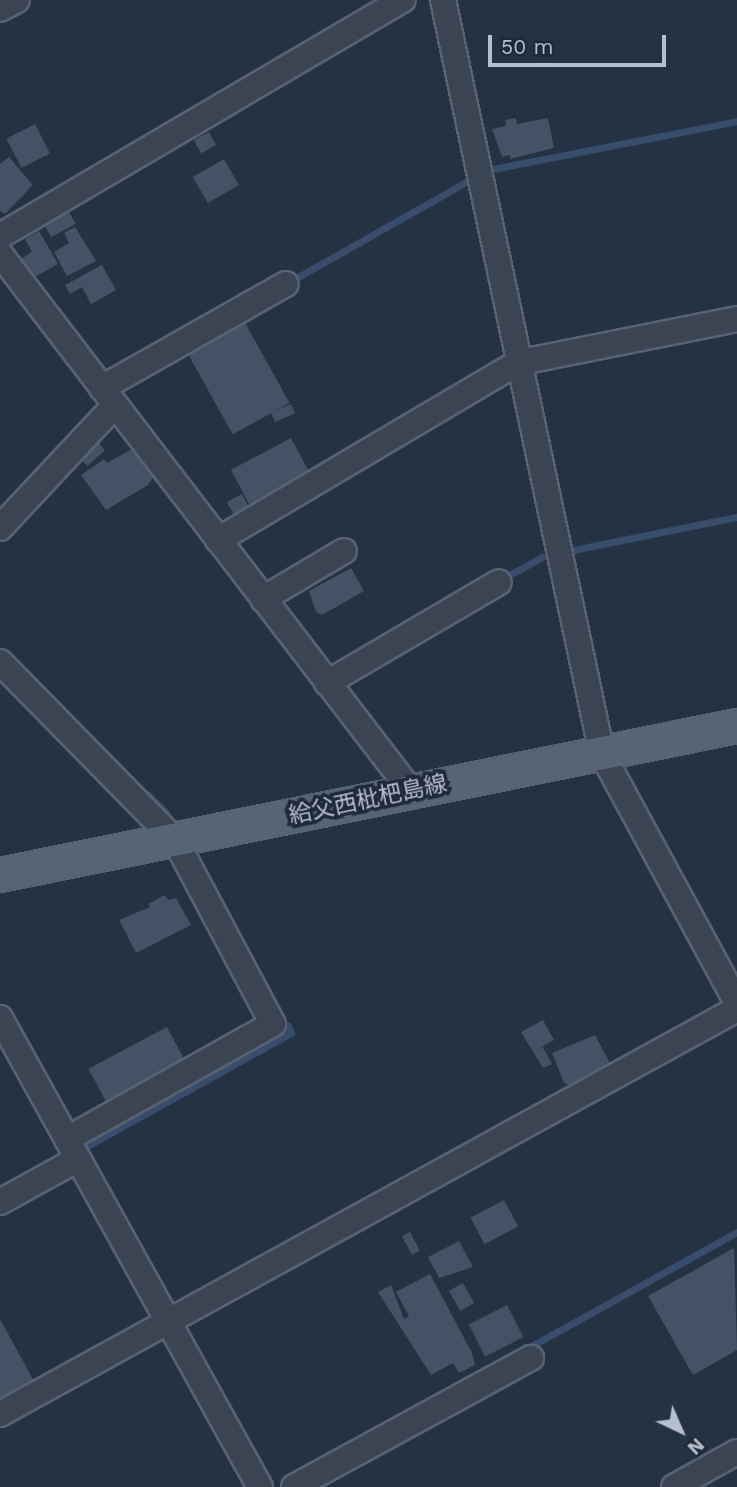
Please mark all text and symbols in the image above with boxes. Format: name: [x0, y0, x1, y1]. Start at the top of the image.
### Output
scale bar: [492, 21, 670, 65]
text: 50 m: [501, 34, 553, 59]
street label: 給父西枇杷島線: [286, 770, 450, 830]
north arrow: [646, 1396, 716, 1466]
text: N: [683, 1433, 709, 1460]

